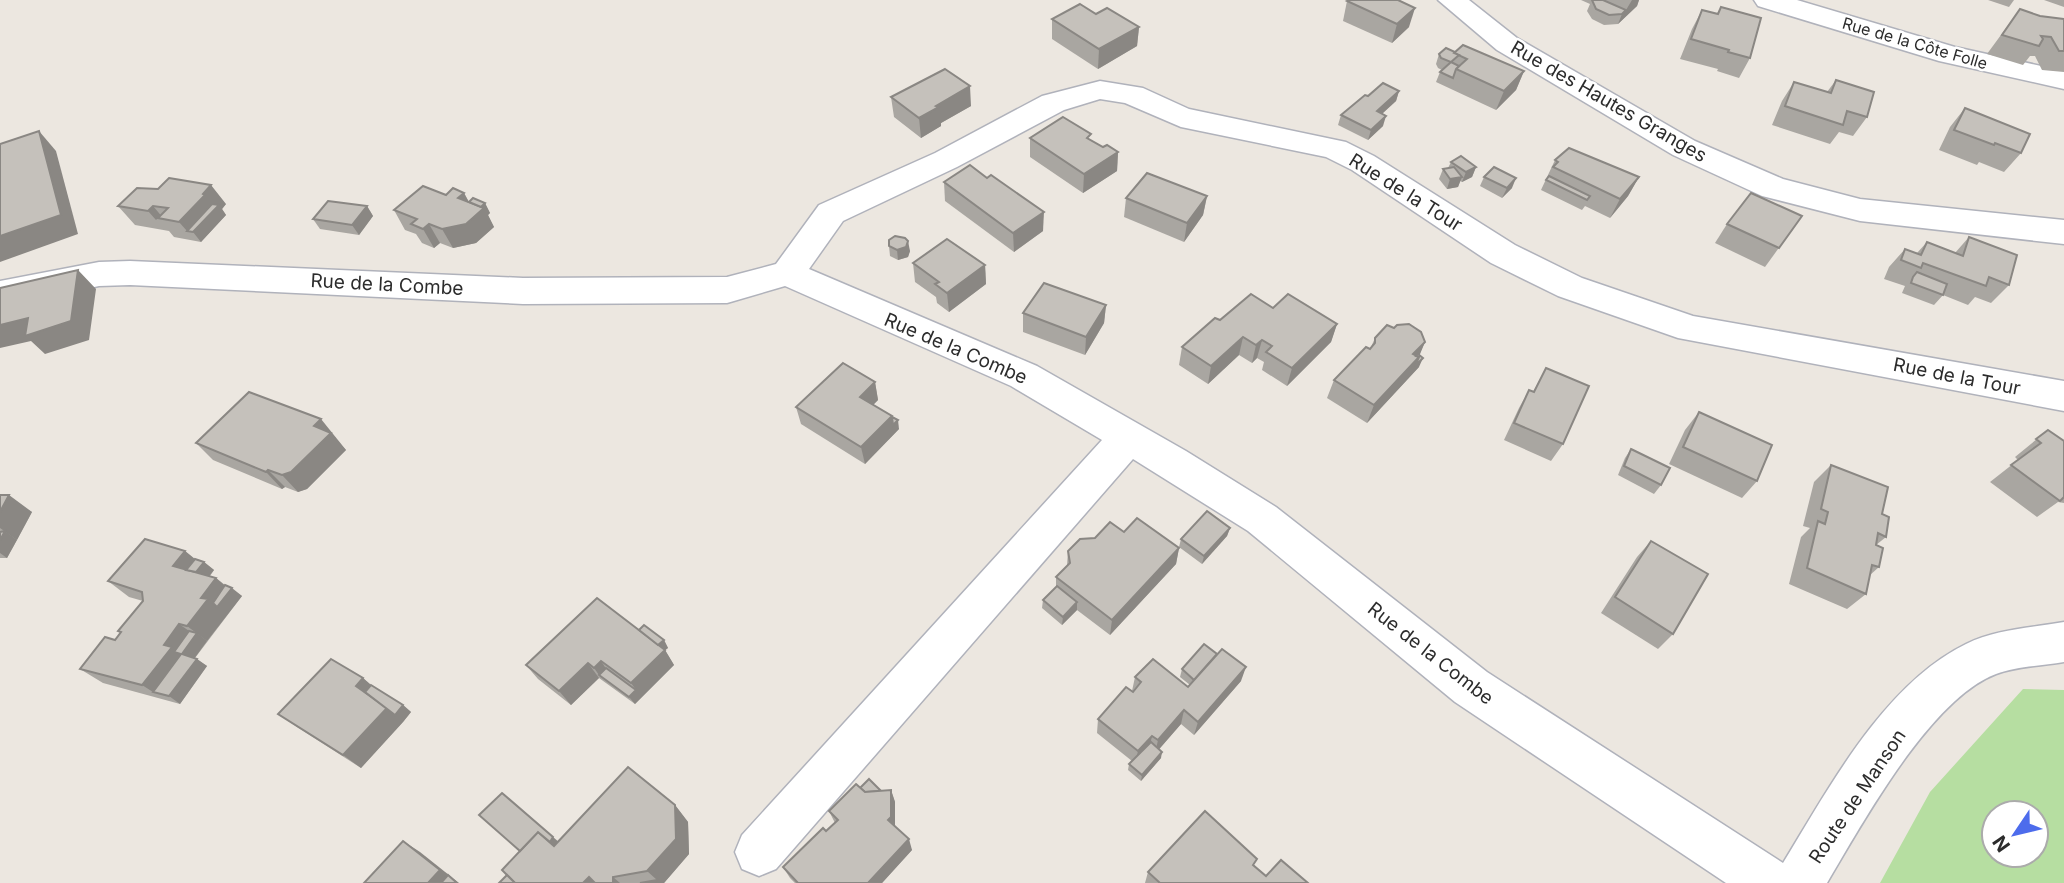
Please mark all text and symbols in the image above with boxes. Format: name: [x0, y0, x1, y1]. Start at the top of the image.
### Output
street label: Rue de la Côte Folle: [1840, 13, 1990, 73]
street label: Rue des Hautes Granges: [1507, 36, 1711, 167]
street label: Rue de la Tour: [1345, 148, 1467, 236]
street label: Rue de la Combe: [310, 269, 464, 300]
street label: Rue de la Combe: [881, 308, 1031, 389]
street label: Rue de la Tour: [1891, 353, 2022, 400]
street label: Rue de la Combe: [1363, 597, 1498, 710]
street label: Route de Manson: [1804, 725, 1911, 868]
north arrow: [1980, 799, 2050, 869]
text: N: [1988, 831, 2015, 856]

